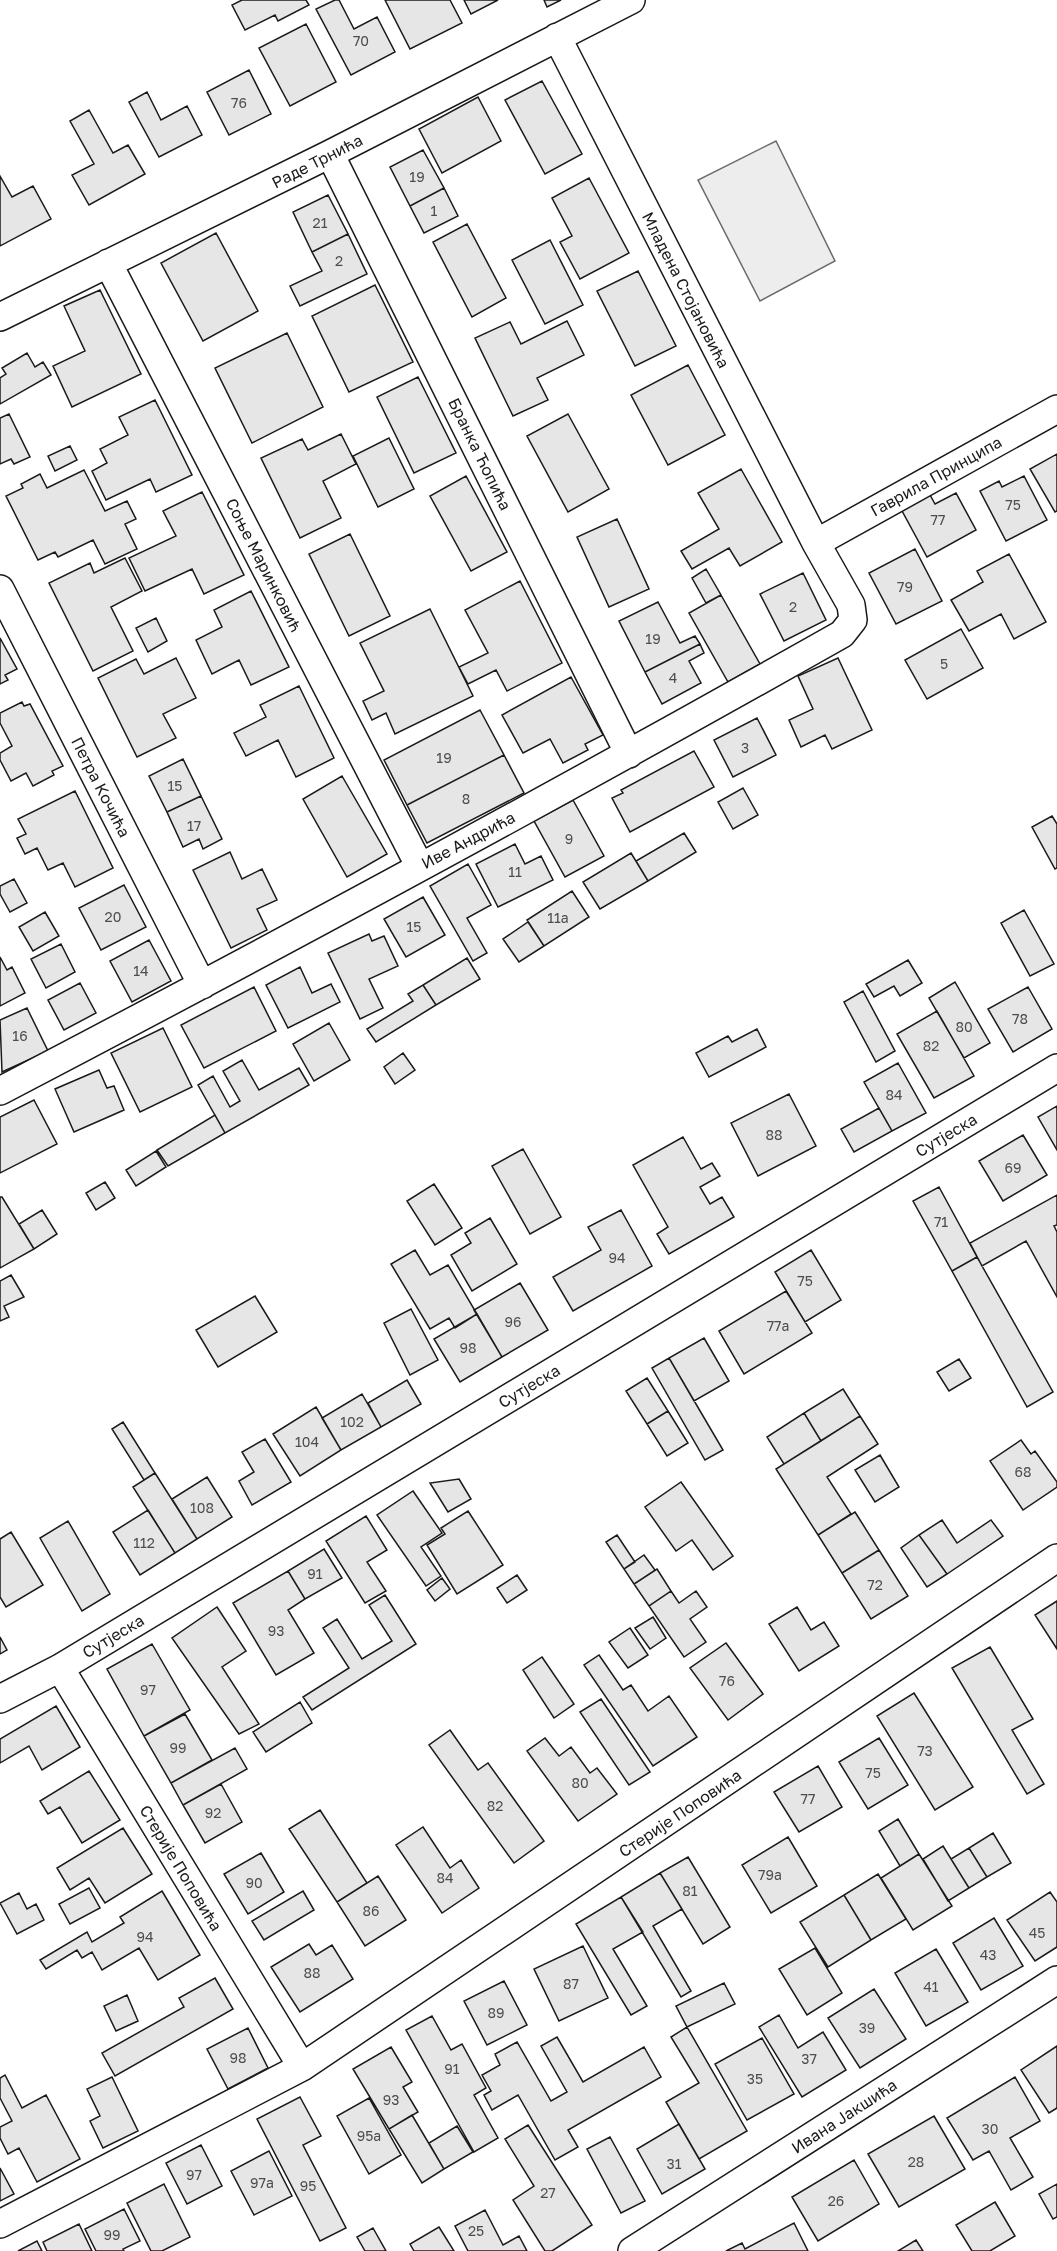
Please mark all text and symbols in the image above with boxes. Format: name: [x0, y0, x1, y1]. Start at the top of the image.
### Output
house number: 70: [353, 32, 369, 49]
house number: 76: [231, 94, 247, 111]
street label: Раде Трнића: [268, 130, 366, 192]
house number: 19: [409, 168, 425, 185]
house number: 1: [431, 202, 438, 219]
street label: Младена Стојановића: [638, 209, 734, 371]
house number: 21: [313, 214, 328, 231]
house number: 2: [335, 252, 343, 269]
street label: Бранка Ћопића: [444, 395, 516, 513]
street label: Гаврила Принципа: [867, 432, 1005, 520]
street label: Соње Маринковић: [222, 495, 306, 635]
house number: 75: [1005, 496, 1021, 513]
house number: 77: [931, 511, 945, 528]
house number: 79: [897, 578, 913, 595]
house number: 2: [789, 598, 797, 615]
house number: 19: [645, 630, 661, 647]
house number: 5: [940, 655, 948, 672]
house number: 4: [669, 669, 677, 686]
street label: Петра Кочића: [67, 733, 135, 841]
house number: 3: [741, 739, 749, 756]
house number: 19: [436, 749, 452, 766]
house number: 15: [168, 777, 182, 794]
house number: 8: [462, 790, 470, 807]
street label: Иве Андрића: [418, 807, 518, 873]
house number: 17: [187, 817, 201, 834]
house number: 9: [565, 830, 573, 847]
house number: 11: [508, 863, 522, 880]
house number: 20: [105, 908, 121, 925]
house number: 11a: [547, 909, 569, 926]
house number: 15: [407, 918, 421, 935]
house number: 14: [133, 962, 149, 979]
house number: 78: [1012, 1010, 1028, 1027]
house number: 80: [955, 1018, 973, 1035]
house number: 16: [12, 1027, 28, 1044]
house number: 82: [923, 1037, 939, 1054]
house number: 84: [885, 1086, 903, 1103]
street label: Сутјеска: [912, 1109, 980, 1161]
house number: 88: [765, 1126, 783, 1143]
house number: 69: [1005, 1159, 1021, 1176]
house number: 71: [934, 1213, 948, 1230]
house number: 94: [608, 1249, 626, 1266]
house number: 75: [797, 1272, 813, 1289]
house number: 96: [505, 1313, 521, 1330]
house number: 77a: [767, 1317, 789, 1334]
house number: 98: [459, 1339, 477, 1356]
street label: Сутјеска: [495, 1360, 563, 1412]
house number: 102: [340, 1413, 364, 1430]
house number: 104: [295, 1433, 319, 1450]
house number: 68: [1014, 1463, 1032, 1480]
house number: 108: [190, 1499, 214, 1516]
house number: 112: [133, 1534, 155, 1551]
house number: 91: [307, 1565, 323, 1582]
house number: 72: [867, 1576, 883, 1593]
street label: Сутјеска: [79, 1610, 147, 1662]
house number: 93: [268, 1622, 284, 1639]
house number: 76: [719, 1672, 735, 1689]
house number: 97: [140, 1681, 156, 1698]
house number: 99: [170, 1739, 186, 1756]
house number: 73: [917, 1742, 933, 1759]
house number: 75: [865, 1764, 881, 1781]
street label: Стерије Поповића: [615, 1765, 745, 1861]
house number: 80: [571, 1774, 589, 1791]
house number: 77: [801, 1790, 815, 1807]
house number: 82: [487, 1797, 503, 1814]
street label: Стерије Поповића: [135, 1801, 227, 1935]
house number: 92: [205, 1804, 221, 1821]
house number: 79a: [758, 1866, 782, 1883]
house number: 84: [436, 1869, 454, 1886]
house number: 90: [245, 1874, 263, 1891]
house number: 81: [682, 1882, 698, 1899]
house number: 86: [362, 1902, 380, 1919]
house number: 45: [1029, 1924, 1045, 1941]
house number: 94: [136, 1928, 154, 1945]
house number: 43: [980, 1946, 996, 1963]
house number: 88: [303, 1964, 321, 1981]
house number: 87: [563, 1975, 579, 1992]
house number: 41: [923, 1978, 939, 1995]
house number: 89: [487, 2004, 505, 2021]
house number: 39: [859, 2019, 875, 2036]
house number: 98: [229, 2049, 247, 2066]
house number: 37: [801, 2050, 817, 2067]
house number: 91: [444, 2060, 460, 2077]
house number: 35: [747, 2070, 763, 2087]
street label: Ивана Јакшића: [787, 2074, 901, 2158]
house number: 93: [383, 2091, 399, 2108]
house number: 30: [982, 2120, 998, 2137]
house number: 95a: [357, 2127, 381, 2144]
house number: 28: [908, 2153, 924, 2170]
house number: 31: [667, 2155, 682, 2172]
house number: 97: [186, 2166, 202, 2183]
house number: 97a: [250, 2174, 274, 2191]
house number: 95: [300, 2177, 316, 2194]
house number: 27: [540, 2184, 556, 2201]
house number: 26: [828, 2192, 844, 2209]
house number: 25: [468, 2222, 484, 2239]
house number: 99: [104, 2226, 120, 2243]

